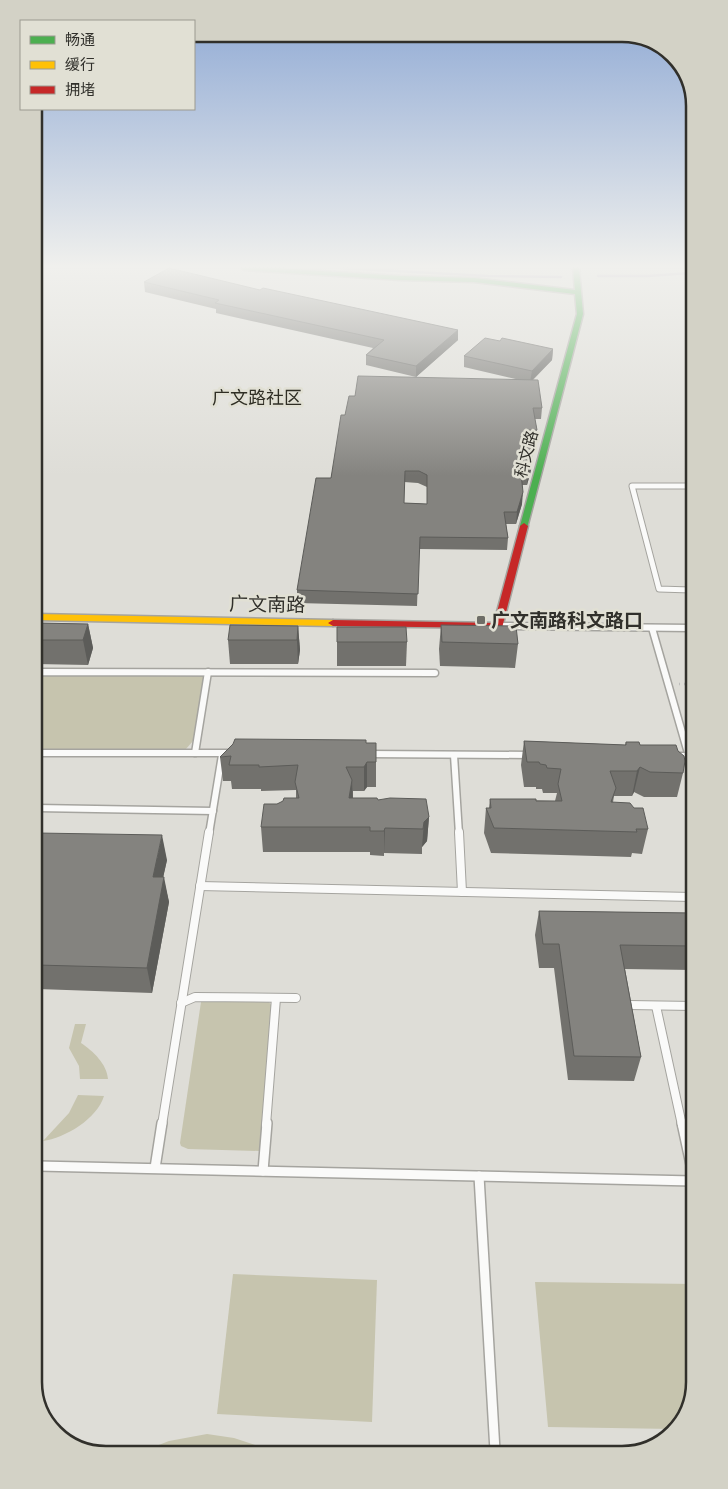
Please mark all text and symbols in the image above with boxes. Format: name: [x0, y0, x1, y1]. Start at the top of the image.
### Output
legend: [20, 20, 195, 110]
text: 畅通: [65, 30, 95, 49]
text: 缓行: [65, 55, 95, 74]
text: 拥堵: [65, 80, 95, 99]
district label: 广文路社区: [212, 386, 302, 409]
street label: 科文路: [510, 428, 542, 480]
street label: 广文南路: [229, 591, 305, 617]
place label: 广文南路科文路口: [491, 608, 643, 632]
marker: 广文南路科文路口: [475, 614, 487, 626]

